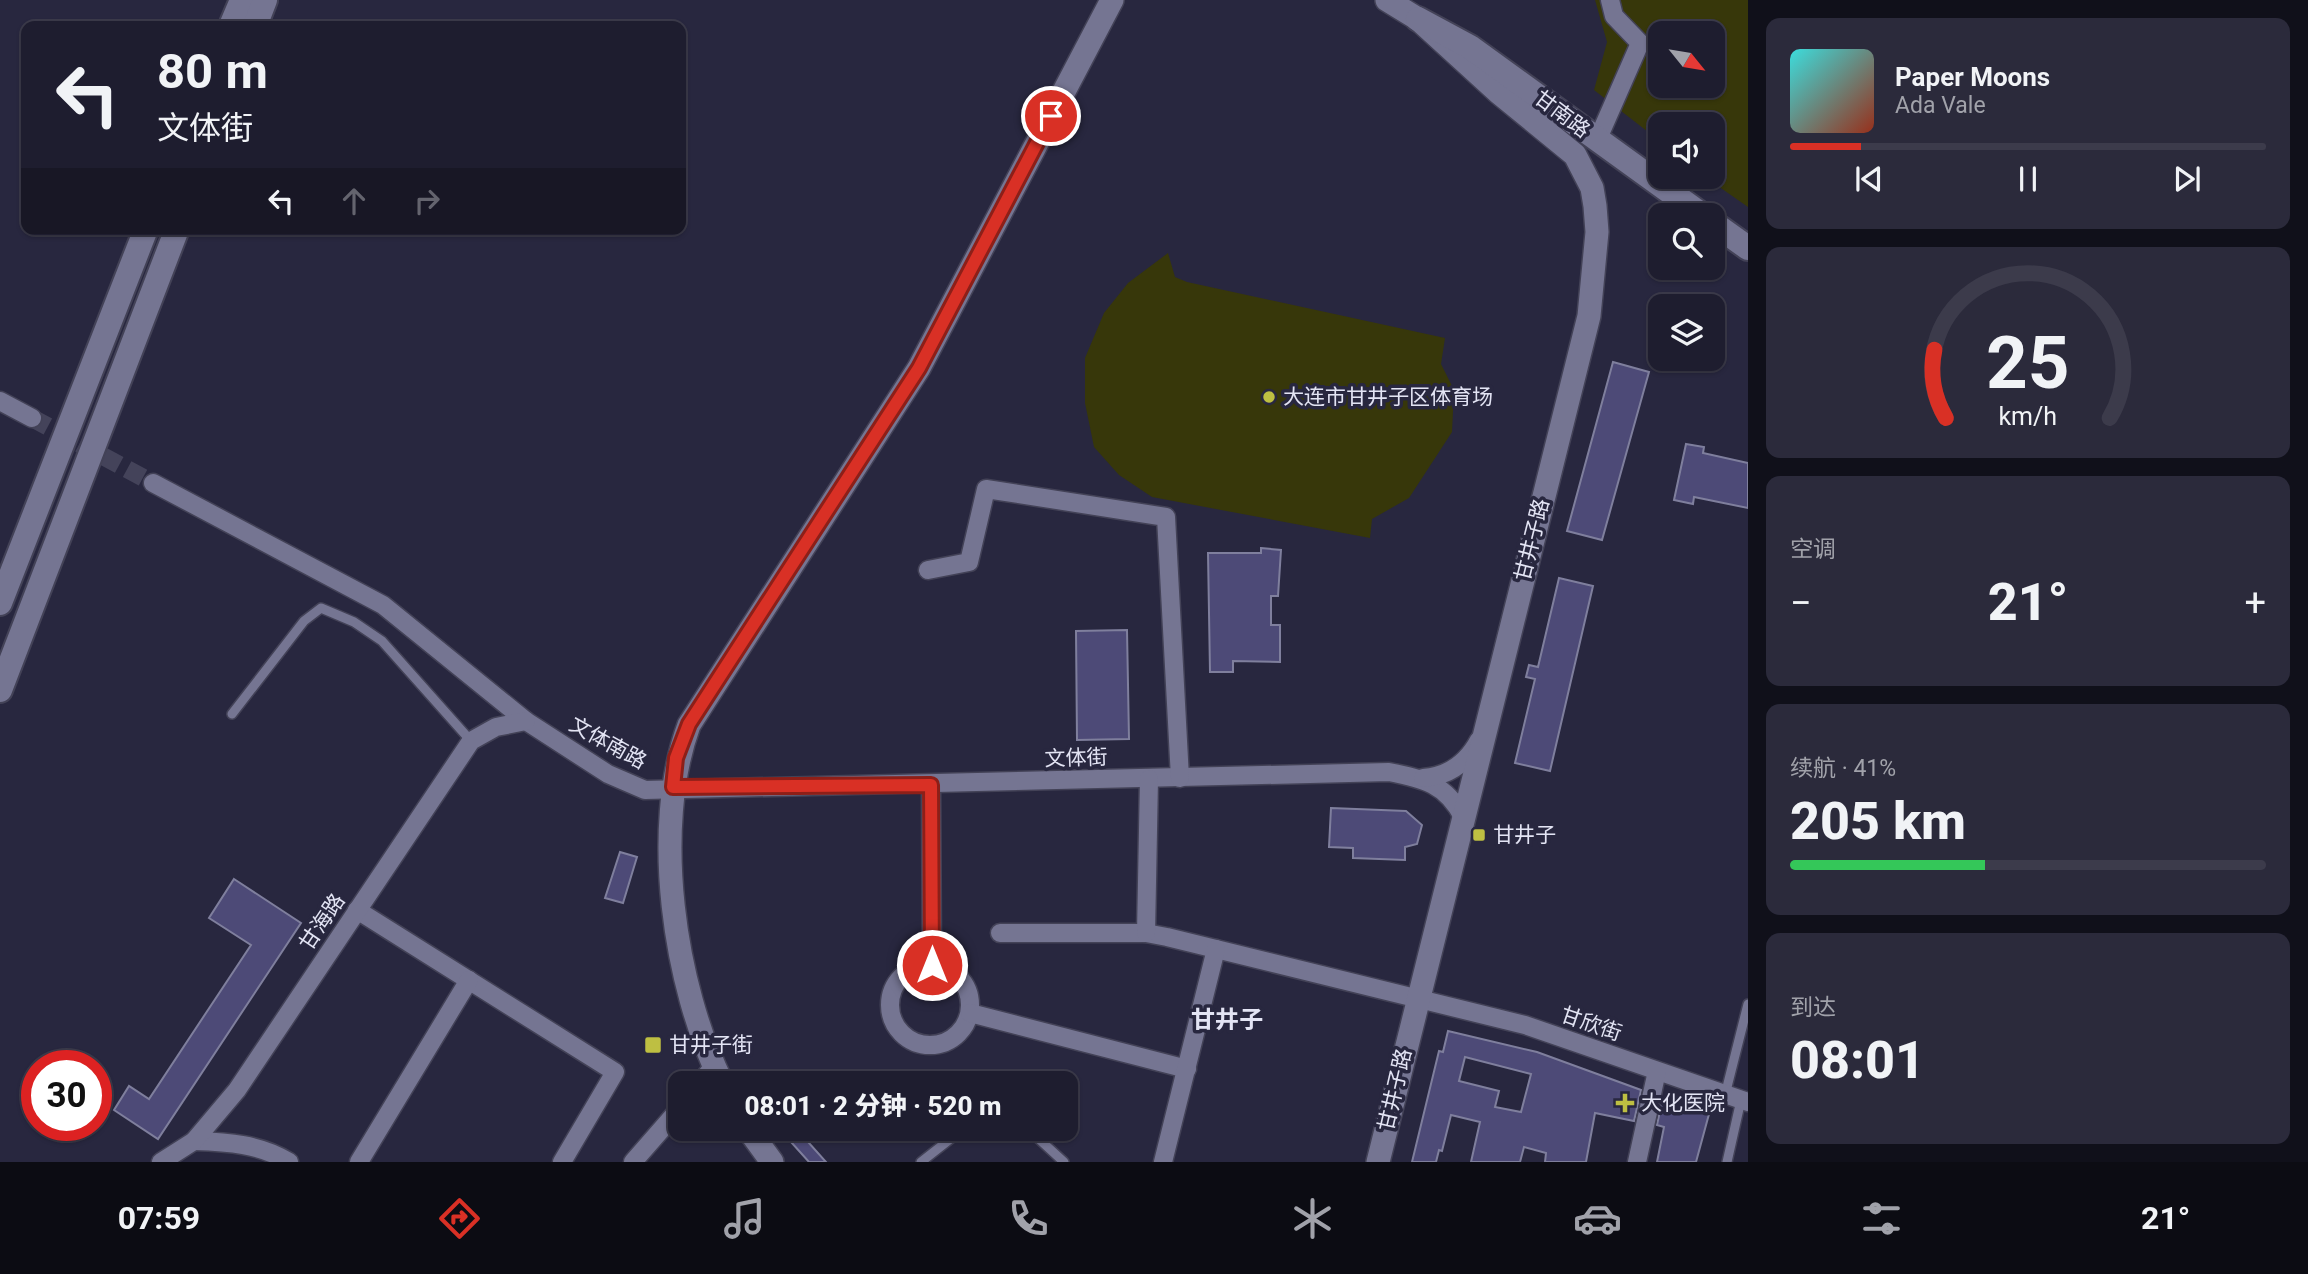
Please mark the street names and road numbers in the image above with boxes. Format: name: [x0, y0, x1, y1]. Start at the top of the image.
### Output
street label: 甘南路: [1530, 85, 1594, 143]
street label: 甘井子路: [1510, 496, 1554, 584]
street label: 文体南路: [565, 712, 651, 774]
street label: 文体街: [1044, 745, 1108, 771]
street label: 甘海路: [294, 889, 350, 955]
street label: 甘欣街: [1557, 1002, 1625, 1046]
street label: 甘井子路: [1374, 1046, 1416, 1134]

